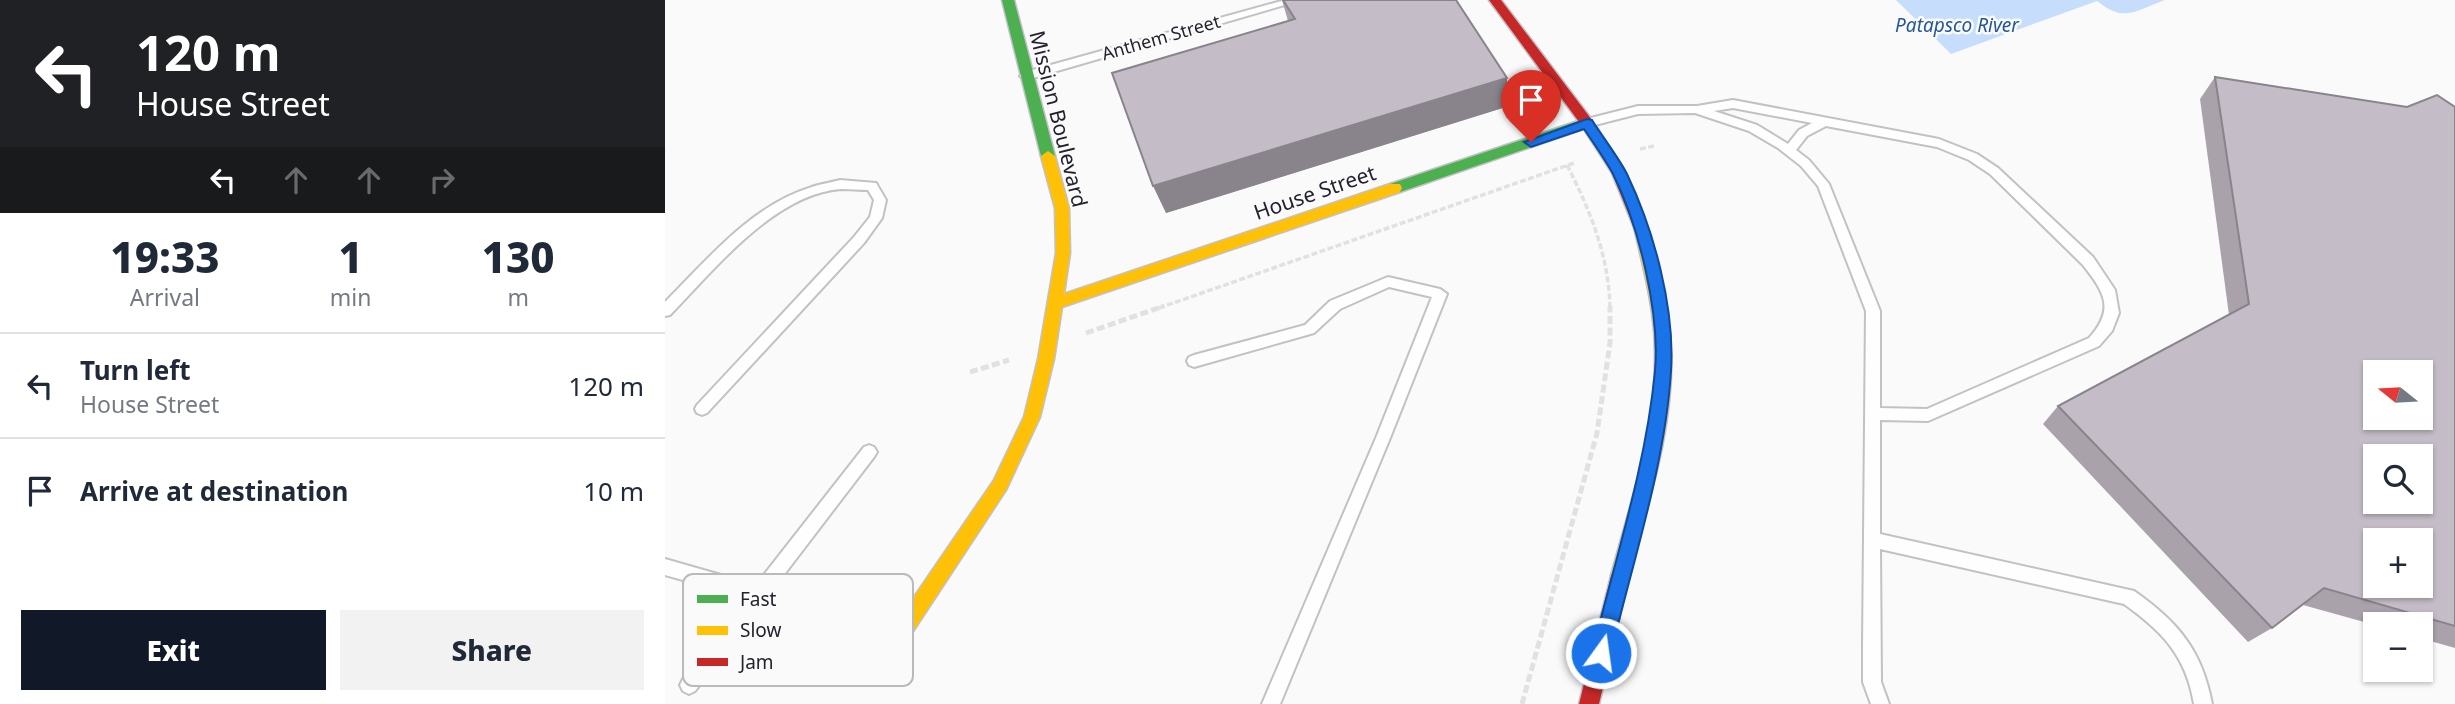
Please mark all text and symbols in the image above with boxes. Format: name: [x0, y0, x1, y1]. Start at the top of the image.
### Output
street label: Anthem Street: [1099, 9, 1223, 65]
water label: Patapsco River: [1895, 12, 2020, 38]
text: 120 m: [136, 19, 281, 85]
icon: left: [21, 28, 112, 119]
street label: Mission Boulevard: [1023, 28, 1094, 210]
pin: [1501, 70, 1561, 142]
icon: arrive: [1512, 81, 1550, 119]
text: House Street: [136, 82, 330, 125]
street label: House Street: [1250, 158, 1380, 226]
icon: left: [204, 161, 242, 199]
icon: ahead: [277, 161, 315, 199]
icon: ahead: [350, 161, 388, 199]
icon: right: [423, 161, 461, 199]
text: 19:33: [110, 228, 219, 285]
text: 1: [338, 228, 363, 285]
text: 130: [482, 228, 555, 285]
text: Arrival: [130, 281, 200, 313]
text: min: [330, 281, 371, 313]
text: m: [507, 281, 529, 313]
text: Turn left: [80, 352, 191, 388]
north arrow: [2363, 360, 2433, 430]
map controls: [2363, 360, 2433, 682]
icon: left: [21, 367, 59, 405]
text: 120 m: [568, 368, 644, 404]
text: House Street: [80, 388, 219, 420]
button: search: [2363, 444, 2433, 514]
icon: arrive: [21, 472, 59, 510]
text: Arrive at destination: [80, 473, 349, 509]
text: 10 m: [583, 473, 644, 509]
button: +: [2363, 528, 2433, 598]
legend: [683, 574, 913, 686]
text: Fast: [740, 586, 777, 612]
button: Exit: [21, 610, 326, 690]
button: Share: [340, 610, 644, 690]
button: −: [2363, 612, 2433, 682]
position arrow: [1564, 616, 1638, 690]
text: Slow: [740, 617, 781, 643]
text: Jam: [738, 649, 774, 675]

